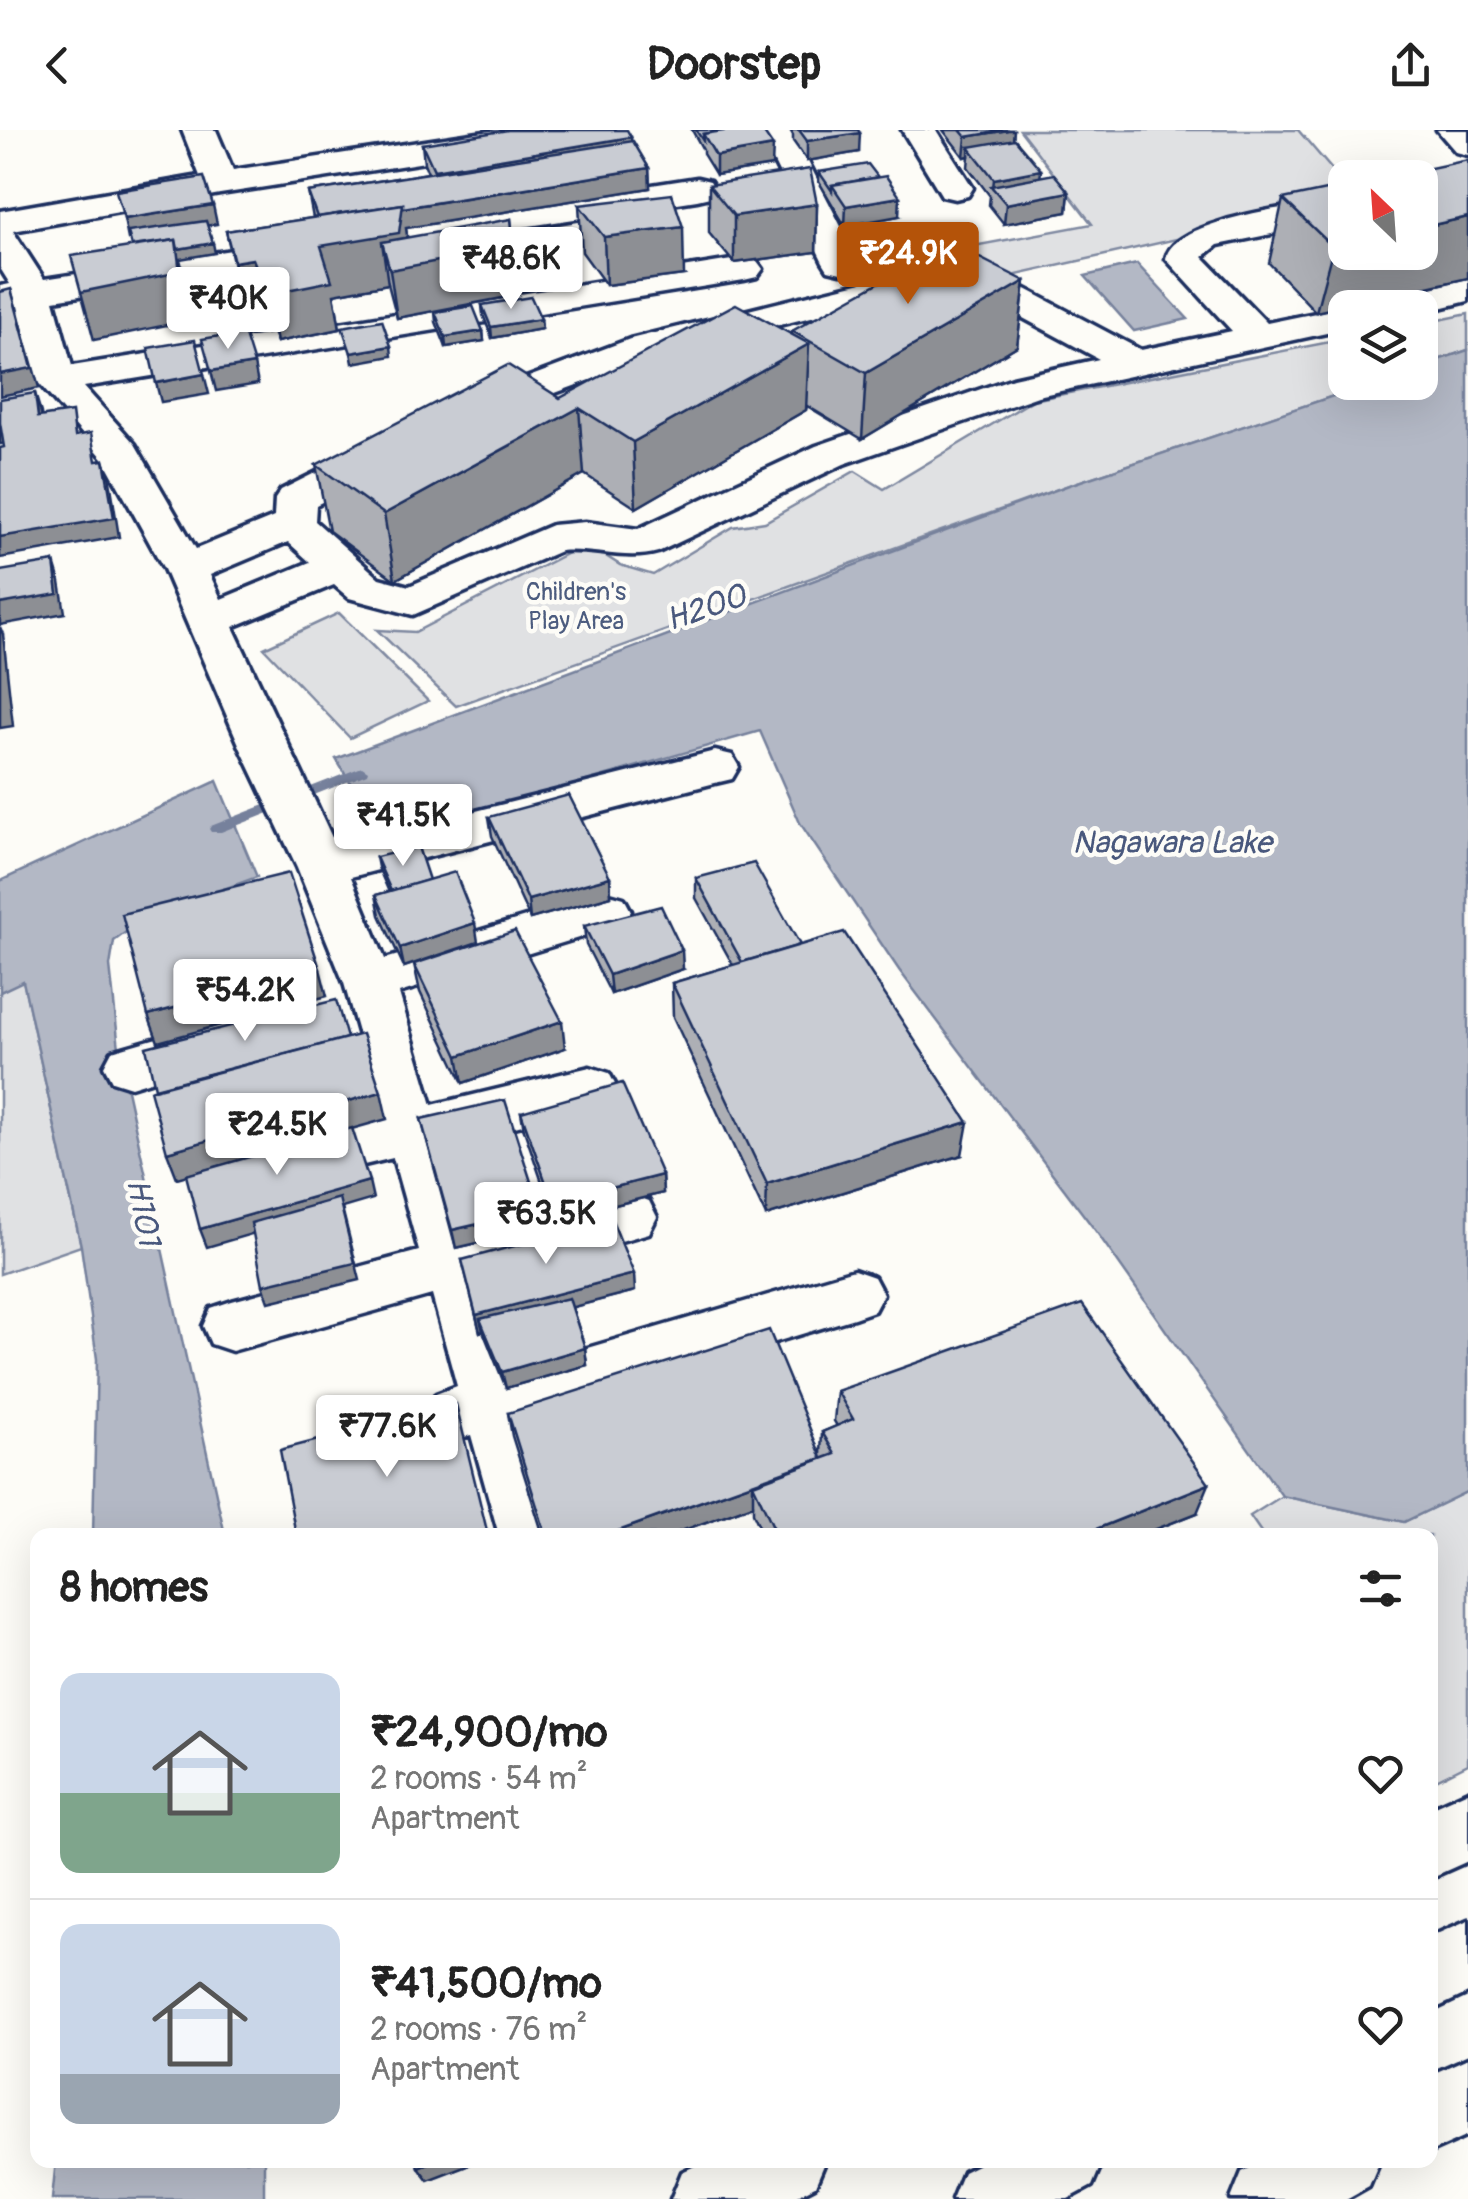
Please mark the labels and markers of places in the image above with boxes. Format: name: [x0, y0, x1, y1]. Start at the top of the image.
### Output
pin: ₹24.9K: [827, 222, 989, 307]
pin: ₹48.6K: [430, 227, 592, 312]
pin: ₹40K: [169, 267, 287, 352]
pin: ₹41.5K: [322, 784, 484, 869]
pin: ₹54.2K: [164, 959, 326, 1044]
pin: ₹24.5K: [196, 1093, 358, 1178]
pin: ₹63.5K: [465, 1182, 627, 1267]
pin: ₹77.6K: [306, 1395, 468, 1480]

